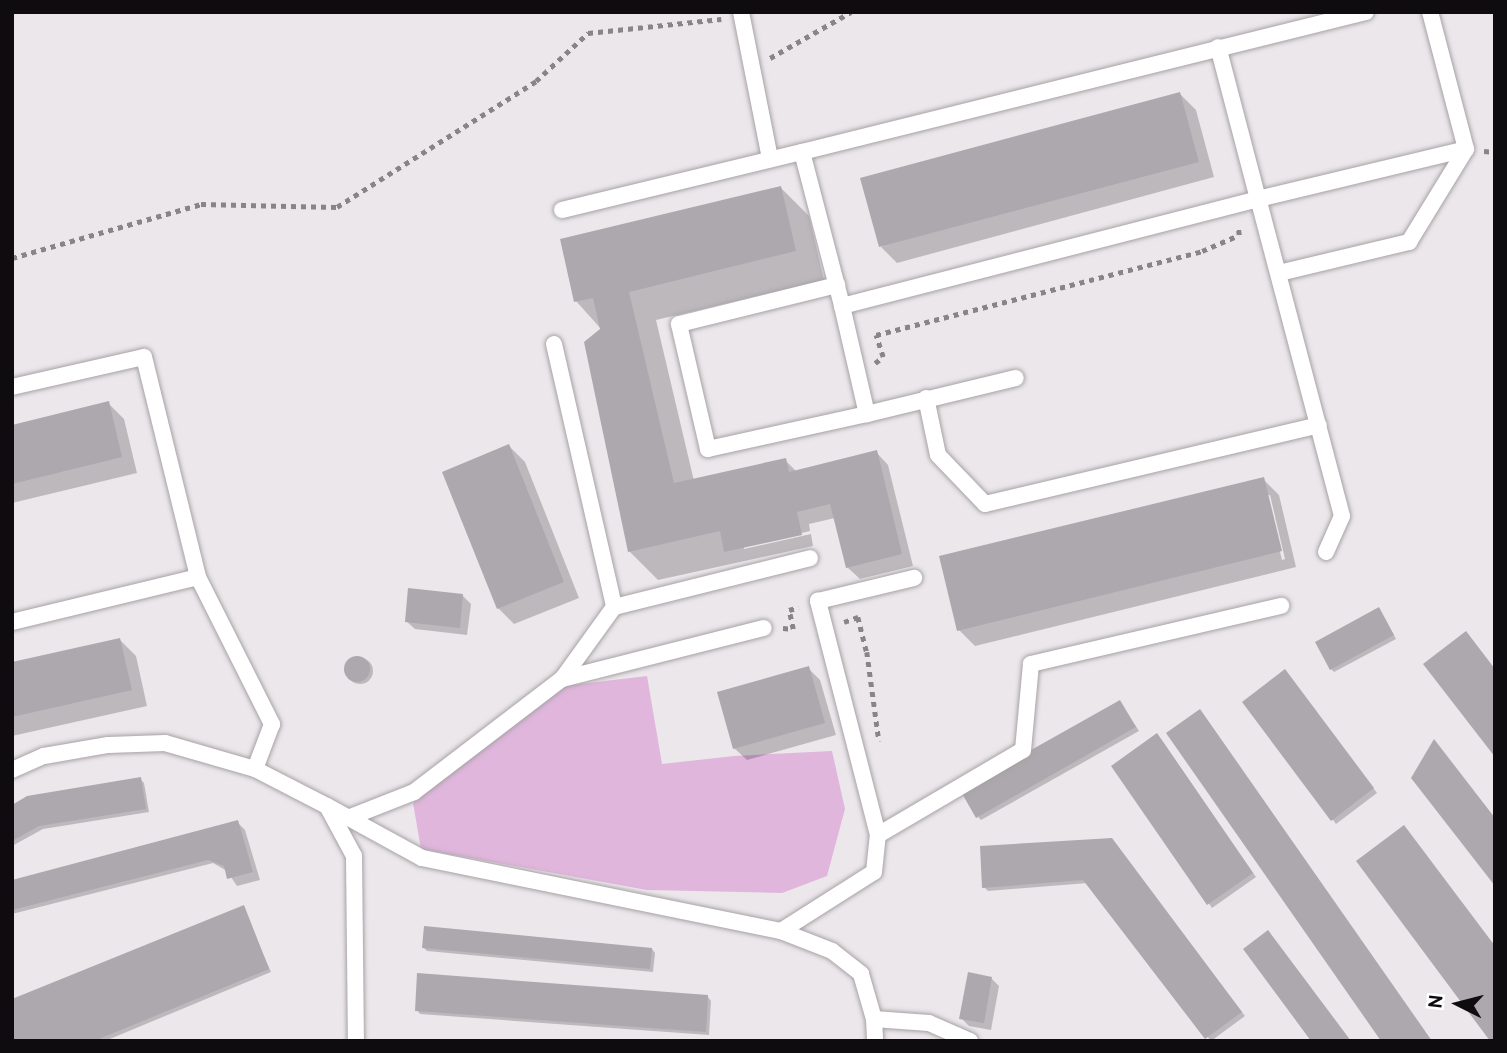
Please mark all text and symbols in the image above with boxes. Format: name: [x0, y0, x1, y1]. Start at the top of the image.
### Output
north arrow: [1423, 969, 1493, 1039]
text: N: [1424, 994, 1450, 1010]

